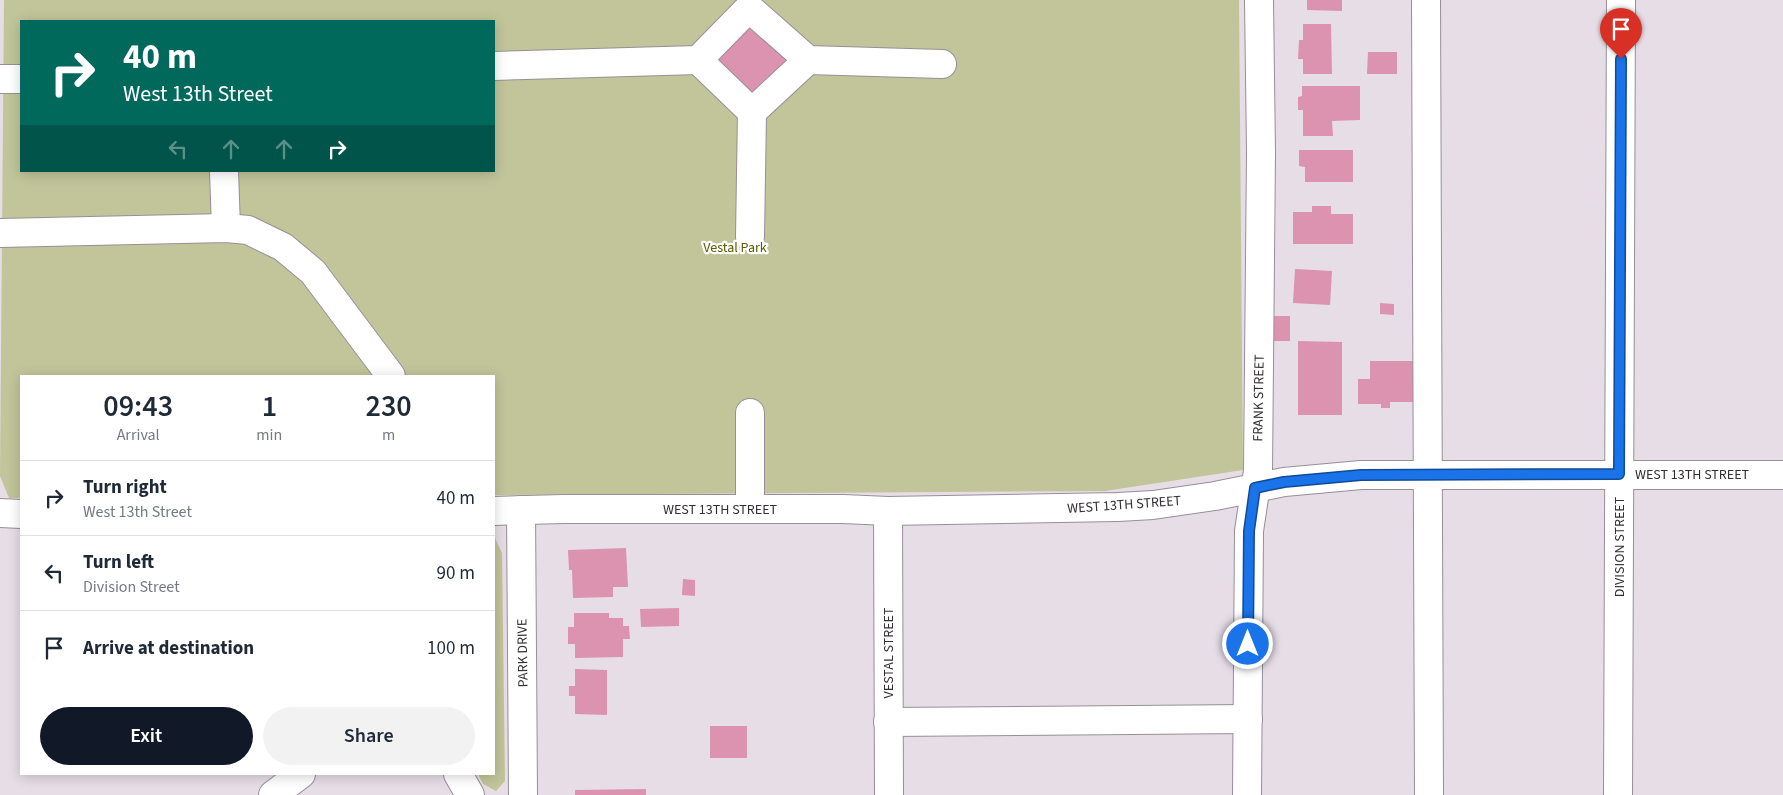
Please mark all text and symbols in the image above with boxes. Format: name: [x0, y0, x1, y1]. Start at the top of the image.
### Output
pin: [1600, 8, 1642, 59]
icon: arrive: [1607, 15, 1635, 43]
text: 40 m: [123, 32, 197, 82]
icon: right: [40, 40, 105, 105]
text: West 13th Street: [123, 78, 273, 110]
icon: left: [164, 135, 192, 163]
icon: ahead: [217, 135, 245, 163]
icon: ahead: [270, 135, 298, 163]
icon: right: [323, 135, 351, 163]
park label: Vestal Park: [703, 238, 767, 258]
street label: FRANK STREET: [1248, 354, 1270, 442]
text: 09:43: [103, 385, 173, 428]
text: 1: [262, 385, 277, 428]
text: 230: [366, 385, 412, 428]
text: Arrival: [117, 424, 160, 446]
text: min: [256, 424, 282, 446]
text: m: [382, 424, 395, 446]
street label: WEST 13TH STREET: [1635, 465, 1750, 485]
text: Turn right: [83, 474, 167, 501]
icon: right: [40, 484, 68, 512]
text: 40 m: [437, 485, 475, 512]
street label: WEST 13TH STREET: [1066, 491, 1182, 519]
street label: DIVISION STREET: [1610, 496, 1630, 597]
street label: WEST 13TH STREET: [663, 500, 778, 520]
text: West 13th Street: [83, 501, 192, 523]
text: Turn left: [83, 549, 154, 576]
icon: left: [40, 559, 68, 587]
text: 90 m: [437, 560, 475, 587]
text: Division Street: [83, 576, 180, 598]
street label: VESTAL STREET: [879, 607, 899, 698]
position arrow: [1221, 617, 1273, 669]
street label: PARK DRIVE: [512, 619, 534, 687]
icon: arrive: [40, 634, 68, 662]
text: Arrive at destination: [83, 635, 254, 662]
text: 100 m: [427, 635, 475, 662]
button: Exit: [40, 707, 253, 765]
button: Share: [263, 707, 475, 765]

